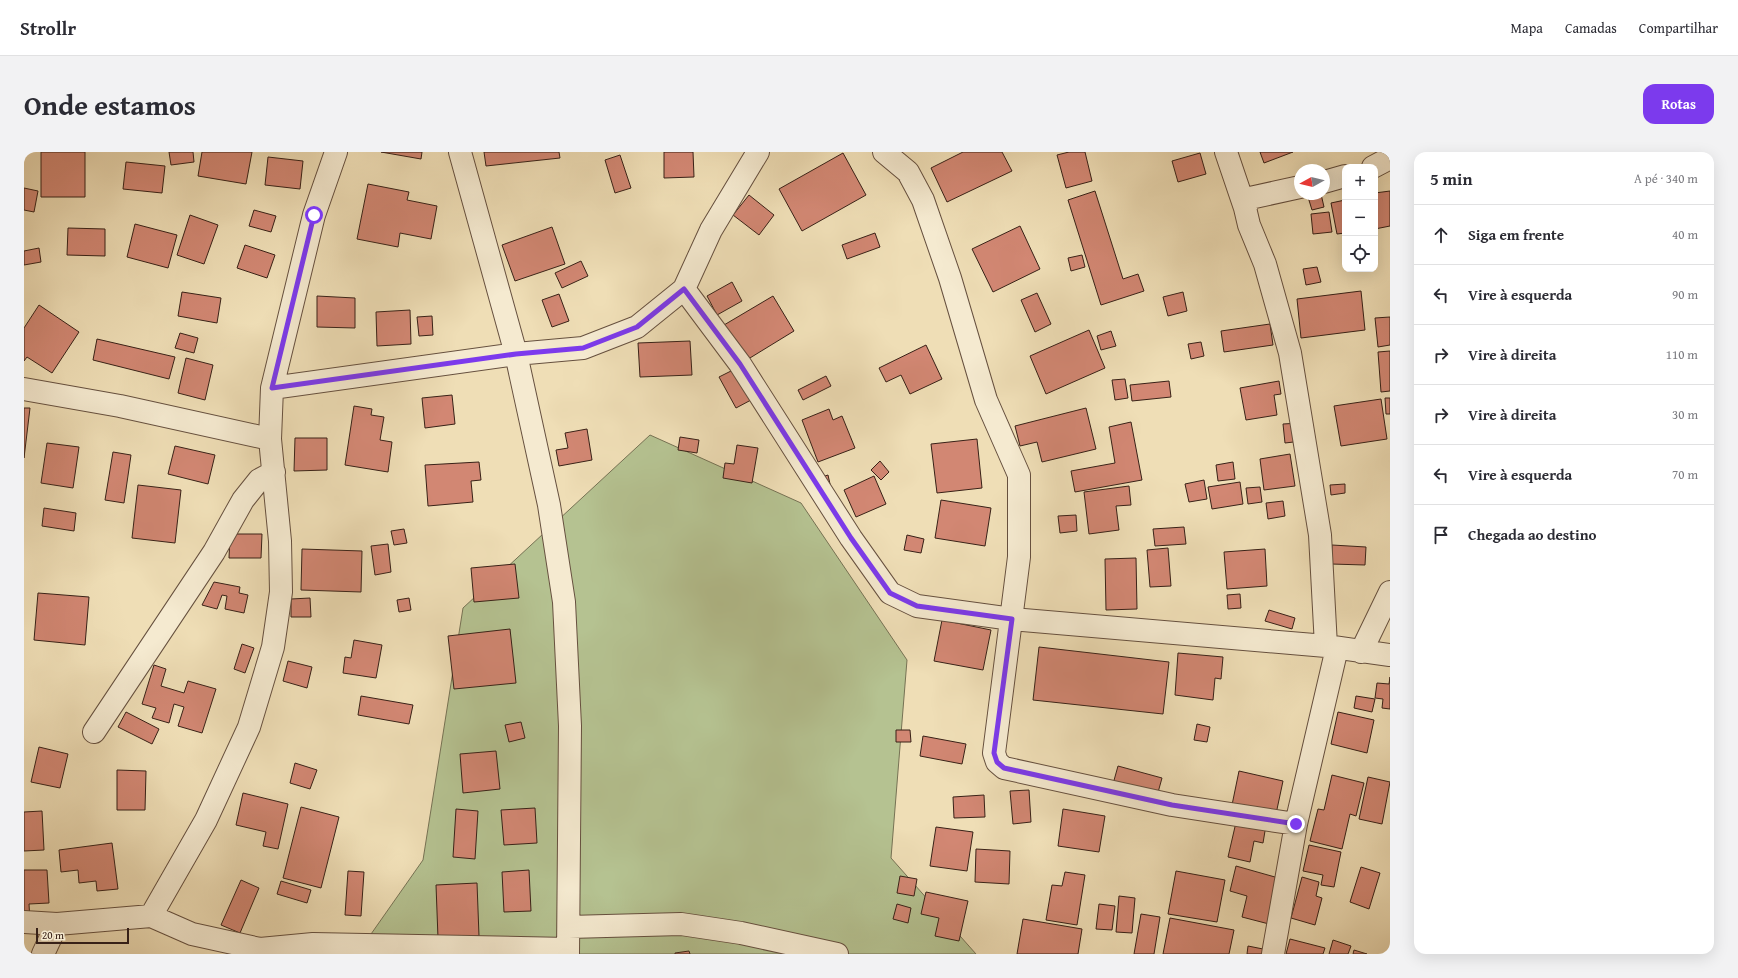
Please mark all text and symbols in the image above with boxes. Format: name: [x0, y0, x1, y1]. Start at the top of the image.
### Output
text: Strollr: [20, 14, 76, 42]
text: Mapa: [1511, 18, 1543, 38]
text: Camadas: [1565, 18, 1617, 38]
text: Compartilhar: [1639, 18, 1718, 38]
text: Onde estamos: [24, 84, 196, 125]
button: Rotas: [1643, 84, 1714, 124]
north arrow: [1294, 164, 1330, 200]
map controls: [1342, 164, 1378, 272]
button: +: [1342, 164, 1378, 200]
text: 5 min: [1430, 166, 1472, 191]
text: A pé · 340 m: [1634, 169, 1698, 188]
button: −: [1342, 200, 1378, 236]
route start: [305, 206, 323, 224]
icon: ahead: [1430, 224, 1452, 246]
text: Siga em frente: [1468, 224, 1564, 245]
text: 40 m: [1672, 225, 1698, 244]
button: locate: [1342, 236, 1378, 272]
icon: left: [1430, 284, 1452, 306]
text: Vire à esquerda: [1468, 284, 1572, 305]
text: 90 m: [1672, 285, 1698, 304]
icon: right: [1430, 344, 1452, 366]
text: Vire à direita: [1468, 344, 1556, 365]
text: 110 m: [1666, 345, 1698, 364]
icon: right: [1430, 404, 1452, 426]
text: Vire à direita: [1468, 404, 1556, 425]
text: 30 m: [1672, 405, 1698, 424]
icon: left: [1430, 464, 1452, 486]
text: Vire à esquerda: [1468, 464, 1572, 485]
text: 70 m: [1672, 465, 1698, 484]
icon: arrive: [1430, 524, 1452, 546]
text: Chegada ao destino: [1468, 524, 1596, 545]
route end: [1287, 815, 1305, 833]
scale bar: [36, 926, 129, 945]
text: 20 m: [42, 927, 64, 943]

